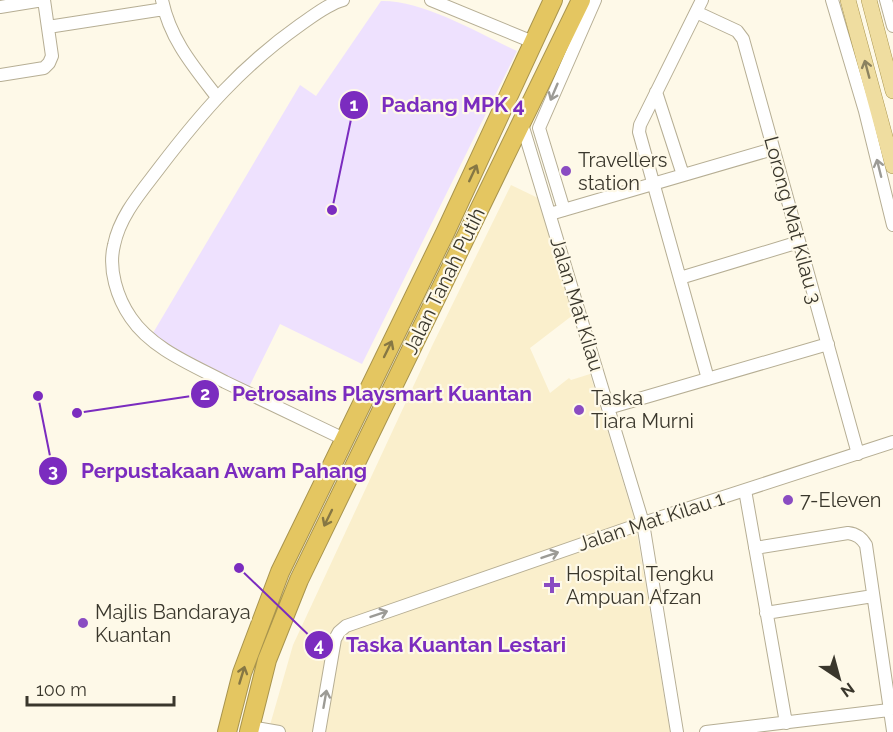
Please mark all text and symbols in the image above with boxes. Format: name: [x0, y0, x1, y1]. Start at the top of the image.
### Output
one-way arrow: [861, 60, 872, 79]
one-way arrow: [548, 82, 559, 101]
callout: Padang MPK 4: [339, 86, 537, 125]
text: Padang MPK 4: [381, 92, 525, 117]
text: 1: [350, 94, 359, 115]
street label: Lorong Mat Kilau 3: [759, 134, 827, 306]
place label: Travellers station: [578, 148, 667, 195]
one-way arrow: [872, 159, 884, 178]
marker: Travellers station: [559, 164, 573, 178]
one-way arrow: [467, 165, 479, 183]
street label: Jalan Tanah Putih: [398, 204, 490, 358]
street label: Jalan Mat Kilau: [545, 234, 609, 374]
one-way arrow: [383, 340, 394, 358]
callout: Petrosains Playsmart Kuantan: [190, 374, 544, 413]
text: Petrosains Playsmart Kuantan: [232, 381, 532, 406]
text: 2: [200, 383, 210, 404]
place label: Taska Tiara Murni: [591, 386, 694, 433]
marker: Taska Tiara Murni: [572, 403, 586, 417]
callout: Perpustakaan Awam Pahang: [38, 451, 379, 490]
text: Perpustakaan Awam Pahang: [81, 458, 367, 483]
text: 3: [48, 460, 58, 481]
street label: Jalan Mat Kilau 1: [575, 486, 728, 556]
place label: 7-Eleven: [800, 488, 881, 512]
marker: 7-Eleven: [781, 493, 795, 507]
one-way arrow: [322, 509, 334, 527]
one-way arrow: [540, 548, 559, 559]
place label: Hospital Tengku Ampuan Afzan: [566, 562, 714, 609]
marker: Hospital Tengku Ampuan Afzan: [543, 576, 561, 594]
place label: Majlis Bandaraya Kuantan: [95, 600, 251, 647]
one-way arrow: [370, 608, 388, 619]
marker: Majlis Bandaraya Kuantan: [76, 616, 90, 630]
callout: Taska Kuantan Lestari: [304, 625, 578, 664]
text: Taska Kuantan Lestari: [346, 632, 566, 657]
text: 4: [314, 634, 324, 655]
north arrow: [809, 648, 869, 708]
one-way arrow: [237, 666, 248, 685]
scale bar: [27, 669, 174, 707]
text: N: [837, 678, 858, 701]
text: 100 m: [36, 679, 87, 700]
one-way arrow: [319, 690, 330, 709]

